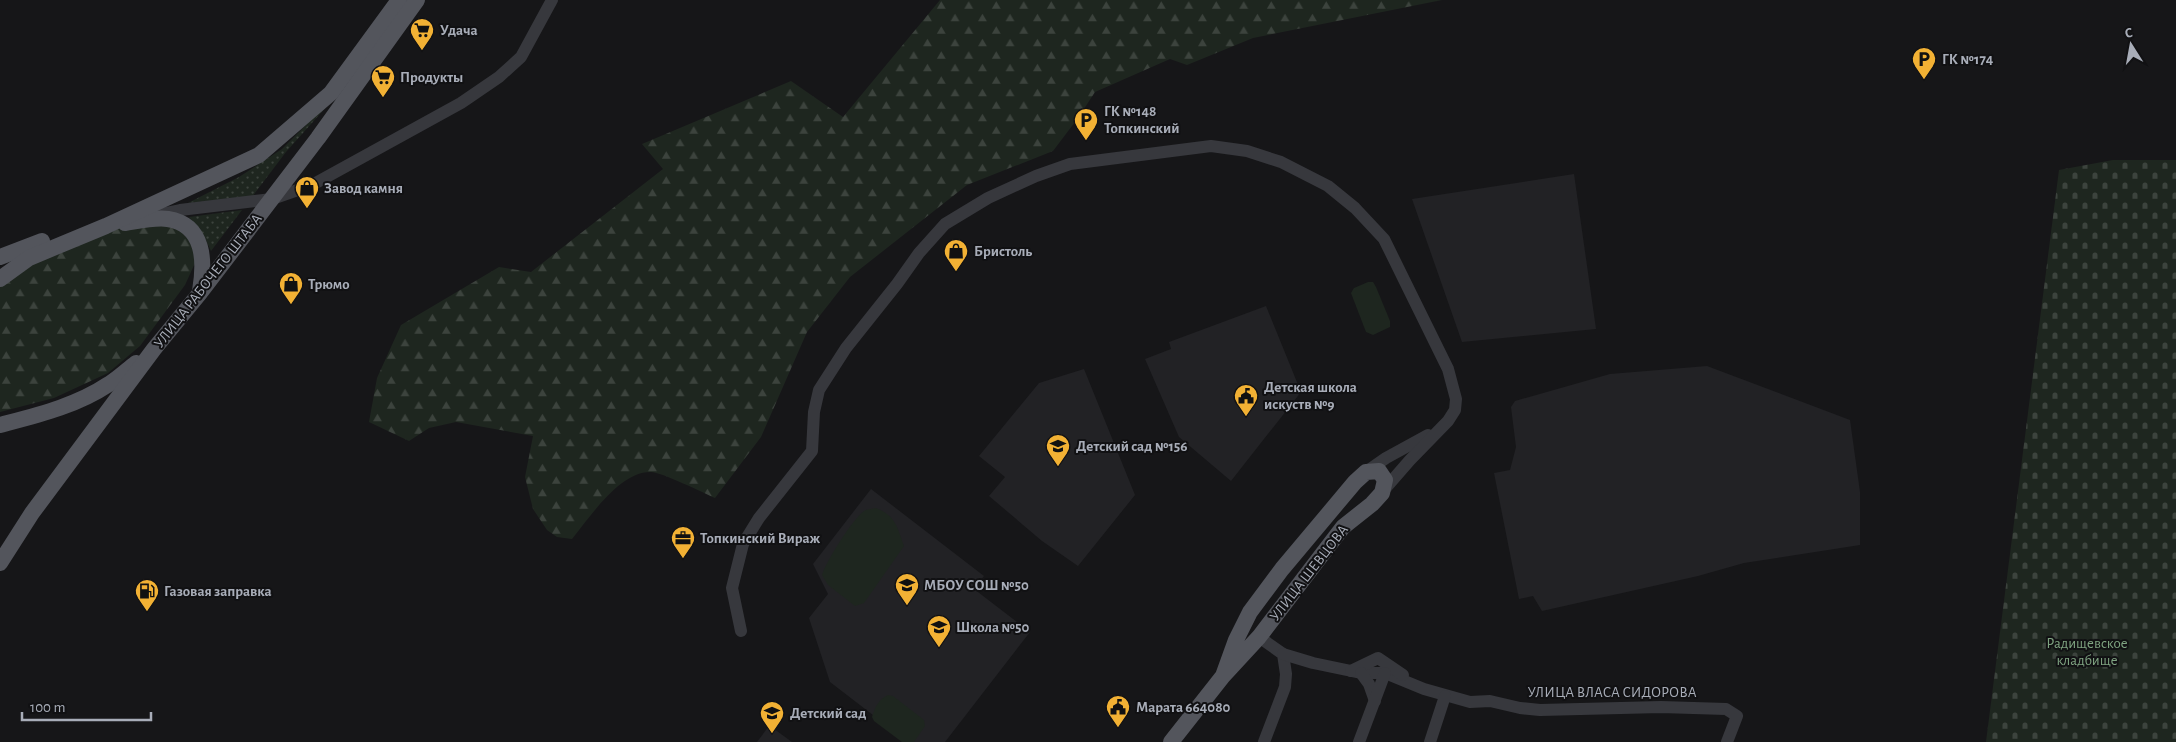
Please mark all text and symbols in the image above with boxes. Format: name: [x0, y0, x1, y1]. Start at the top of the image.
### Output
supermarket icon: Удача: [409, 17, 435, 51]
north arrow: [2106, 20, 2156, 70]
place label: Удача: [440, 23, 478, 38]
text: С: [2124, 26, 2134, 41]
parking icon: ГК №174: [1911, 46, 1937, 80]
place label: ГК №174: [1942, 52, 1994, 67]
supermarket icon: Продукты: [370, 64, 396, 98]
place label: Продукты: [400, 70, 463, 85]
place label: ГК №148 Топкинский: [1104, 104, 1179, 136]
parking icon: ГК №148 Топкинский: [1073, 107, 1099, 141]
shop icon: Завод камня: [294, 175, 320, 209]
place label: Завод камня: [324, 181, 403, 196]
street label: УЛИЦА РАБОЧЕГО ШТАБА: [151, 211, 265, 351]
shop icon: Бристоль: [943, 238, 969, 272]
place label: Бристоль: [974, 244, 1032, 259]
shop icon: Трюмо: [278, 271, 304, 305]
place label: Трюмо: [308, 277, 350, 292]
place label: Детская школа искуств №9: [1264, 380, 1357, 412]
public building icon: Детская школа искуств №9: [1233, 383, 1259, 417]
school or university icon: Детский сад №156: [1045, 433, 1071, 467]
place label: Детский сад №156: [1076, 439, 1188, 454]
street label: УЛИЦА ШЕВЦОВА: [1267, 522, 1351, 624]
office icon: Топкинский Вираж: [670, 525, 696, 559]
place label: Топкинский Вираж: [700, 531, 821, 546]
school or university icon: МБОУ СОШ №50: [894, 572, 920, 606]
fuel station icon: Газовая заправка: [134, 578, 160, 612]
place label: МБОУ СОШ №50: [924, 578, 1029, 593]
place label: Газовая заправка: [164, 584, 272, 599]
school or university icon: Школа №50: [926, 614, 952, 648]
place label: Школа №50: [956, 620, 1029, 635]
park label: Радищевское кладбище: [2046, 636, 2128, 668]
street label: УЛИЦА ВЛАСА СИДОРОВА: [1527, 685, 1697, 700]
scale bar: [22, 690, 151, 722]
public building icon: Марата 664080: [1105, 694, 1131, 728]
text: 100 m: [30, 700, 65, 715]
school or university icon: Детский сад: [759, 700, 785, 734]
place label: Марата 664080: [1136, 700, 1231, 715]
place label: Детский сад: [790, 706, 866, 721]

